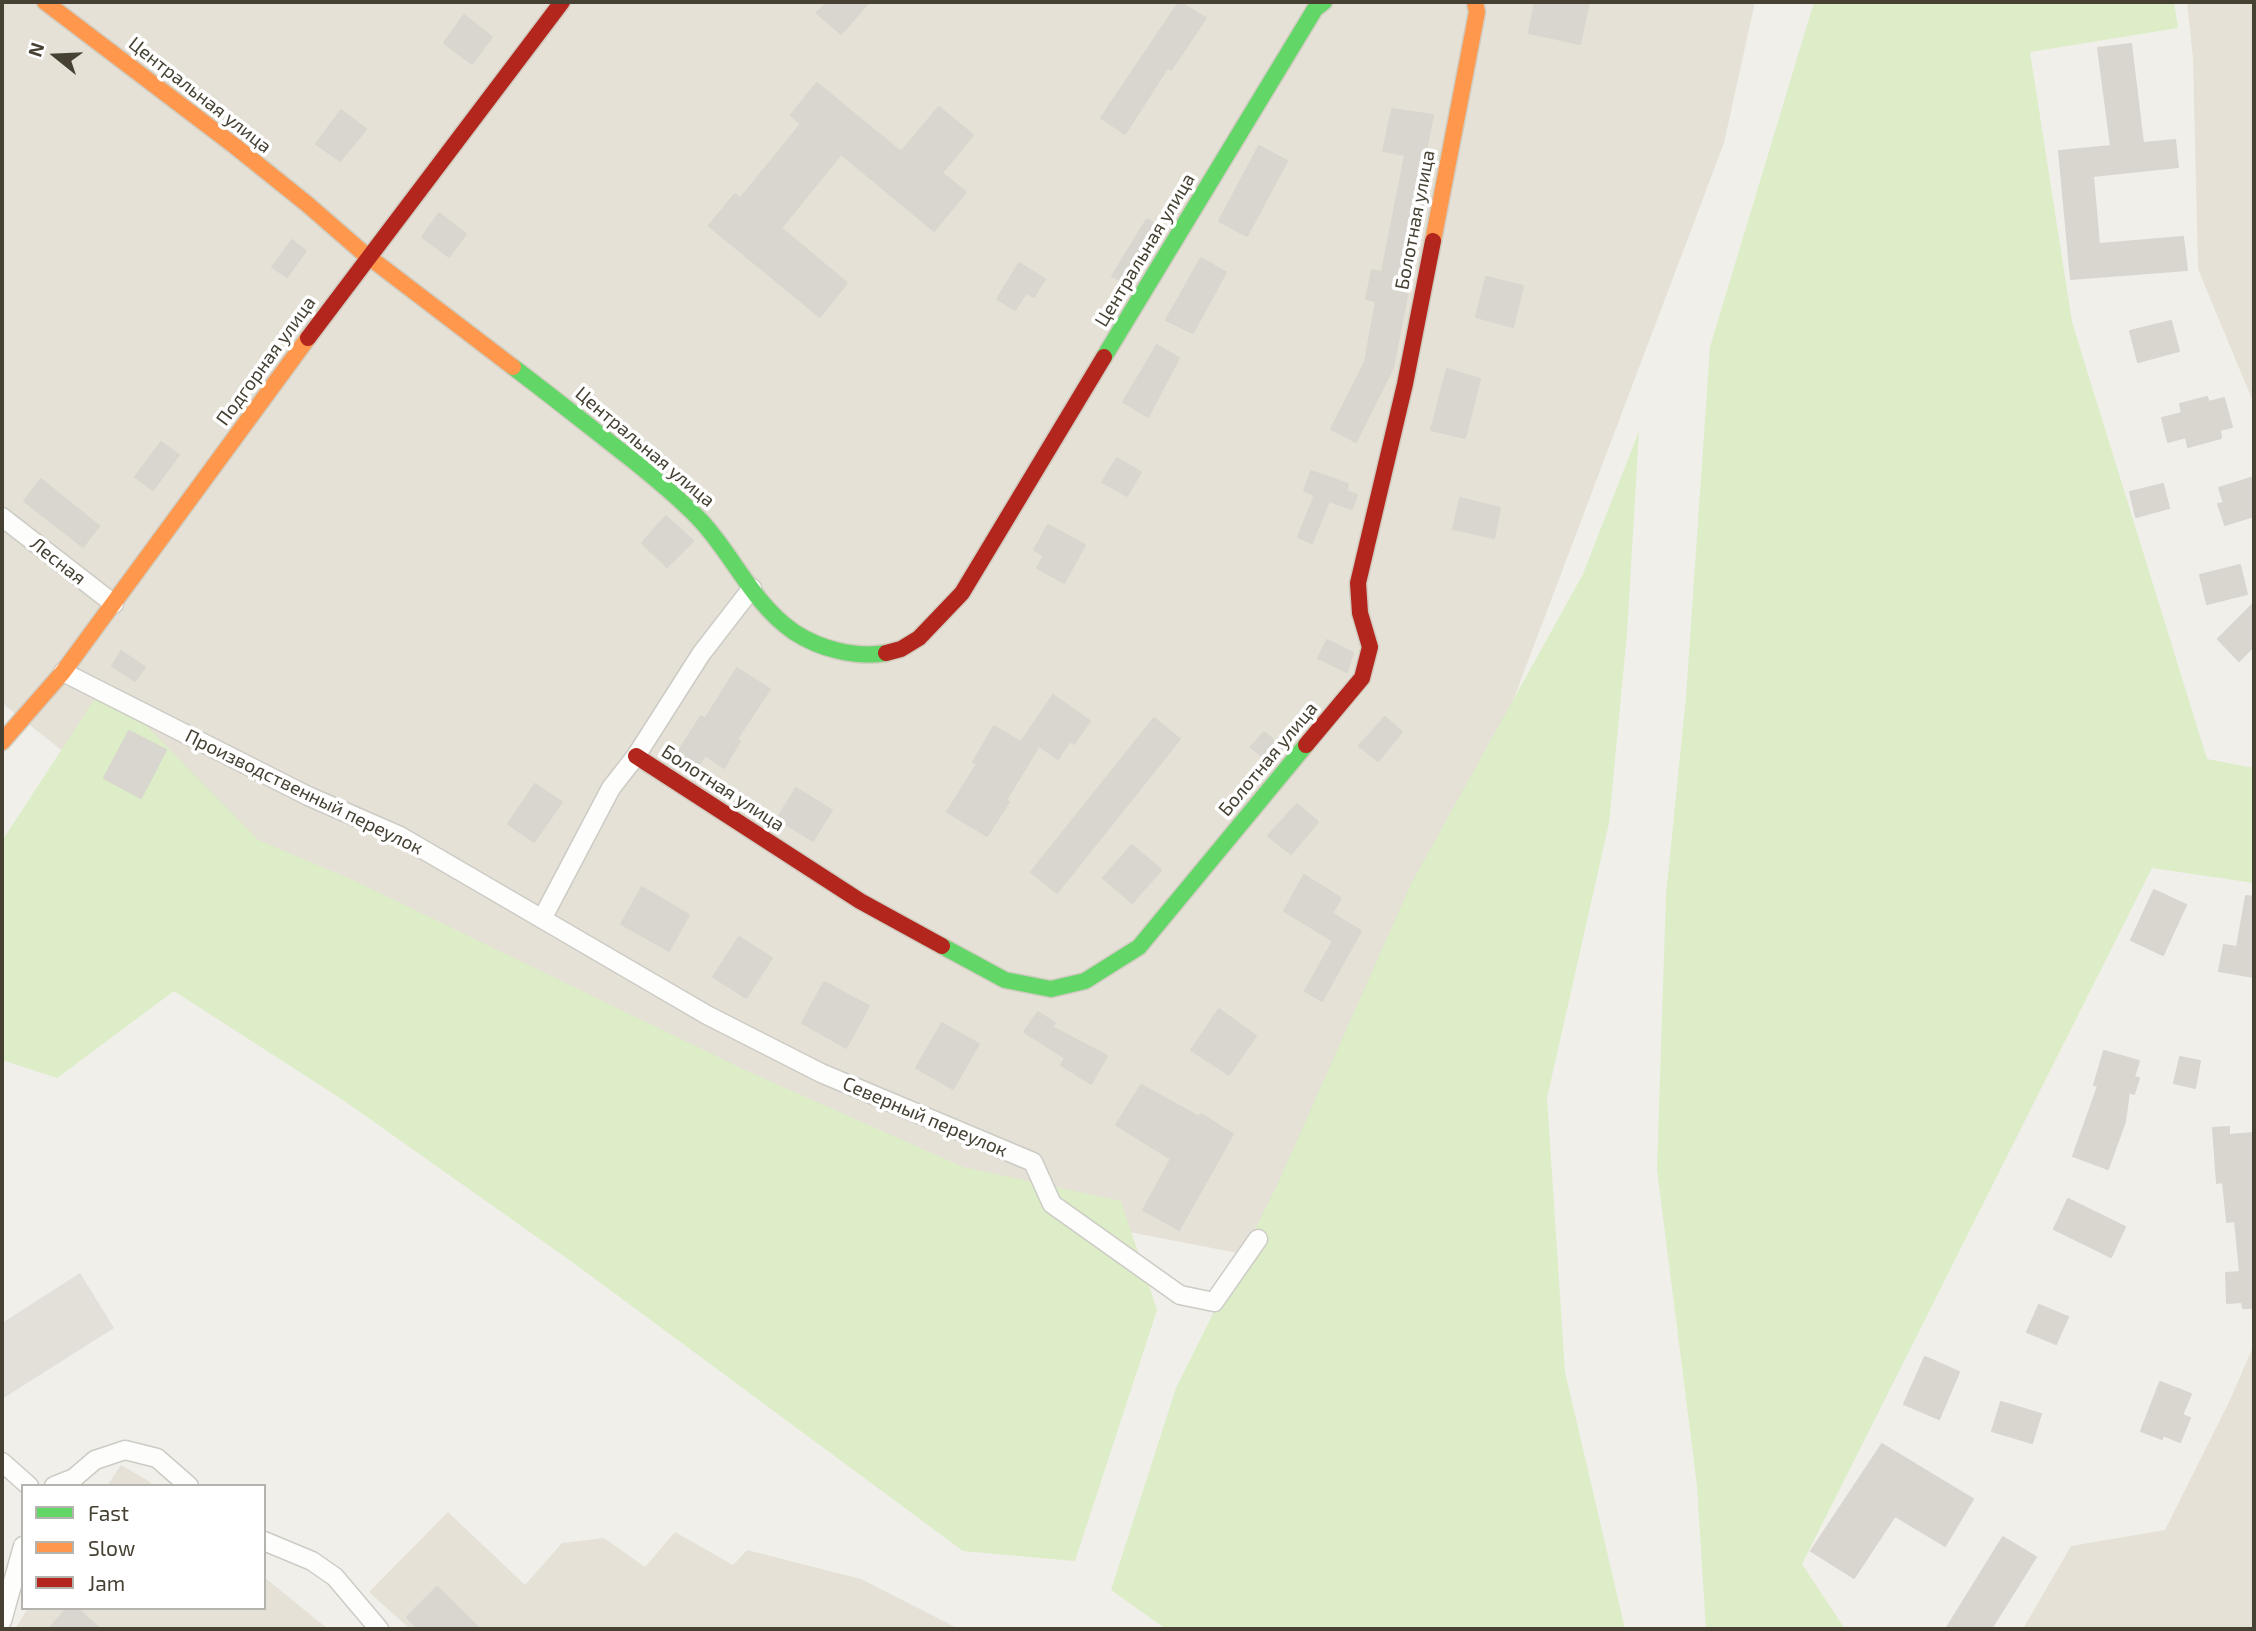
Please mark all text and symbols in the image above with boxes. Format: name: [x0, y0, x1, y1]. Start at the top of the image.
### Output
north arrow: [21, 21, 91, 91]
street label: Центральная улица: [124, 32, 276, 158]
text: N: [22, 39, 49, 59]
street label: Болотная улица: [1390, 148, 1440, 292]
street label: Центральная улица: [1090, 169, 1200, 331]
street label: Подгорная улица: [211, 292, 321, 430]
street label: Центральная улица: [571, 382, 719, 512]
street label: Лесная: [26, 532, 90, 590]
street label: Болотная улица: [1214, 697, 1322, 821]
street label: Производственный переулок: [181, 724, 427, 860]
street label: Болотная улица: [657, 740, 789, 836]
street label: Северный переулок: [839, 1072, 1011, 1162]
legend: [21, 1484, 266, 1610]
text: Fast: [88, 1500, 129, 1525]
text: Slow: [88, 1535, 135, 1560]
text: Jam: [88, 1570, 125, 1595]

